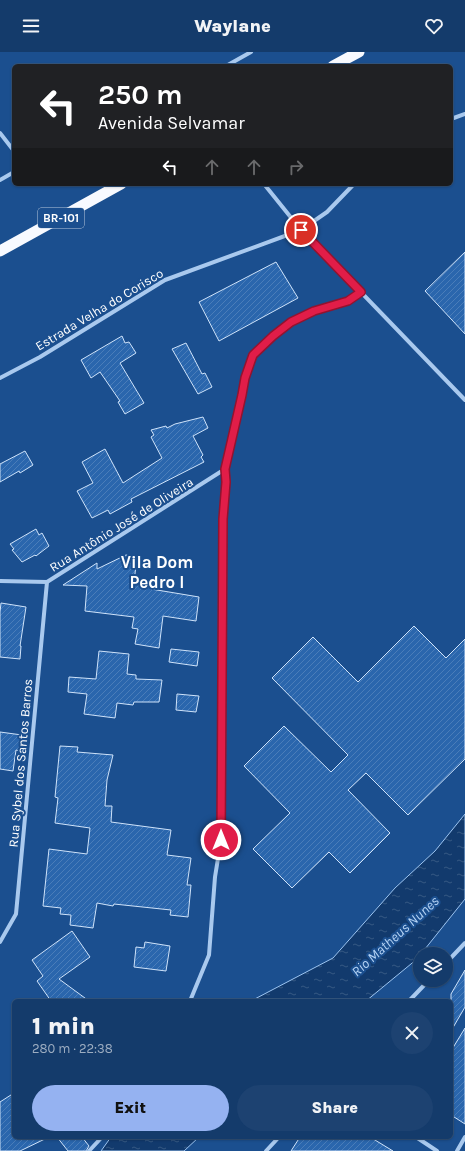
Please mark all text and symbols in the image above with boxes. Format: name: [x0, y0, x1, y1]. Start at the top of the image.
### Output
icon: menu: [20, 15, 42, 37]
text: Waylane: [194, 15, 271, 37]
icon: heart: [423, 15, 445, 37]
text: 250 m: [98, 78, 183, 111]
icon: left: [32, 80, 84, 132]
text: Avenida Selvamar: [98, 112, 245, 134]
icon: left: [159, 156, 181, 178]
icon: ahead: [201, 156, 223, 178]
icon: ahead: [243, 156, 265, 178]
icon: right: [285, 156, 307, 178]
road number: BR-101: [38, 208, 84, 228]
pin: [284, 213, 318, 247]
icon: arrive: [290, 219, 312, 241]
street label: Estrada Velha do Corisco: [33, 265, 166, 354]
street label: Rua Antônio José de Oliveira: [47, 474, 196, 575]
district label: Vila Dom Pedro I: [121, 552, 193, 592]
street label: Rua Sybel dos Santos Barros: [6, 678, 35, 848]
position arrow: [200, 819, 242, 861]
water label: Rio Matheus Nunes: [348, 892, 443, 980]
map controls: [413, 947, 453, 987]
button: layers: [413, 947, 453, 987]
text: 1 min: [32, 1012, 95, 1040]
button: close: [391, 1012, 433, 1054]
text: 280 m · 22:38: [32, 1041, 113, 1056]
button: Exit: [32, 1085, 229, 1131]
button: Share: [237, 1085, 433, 1131]

